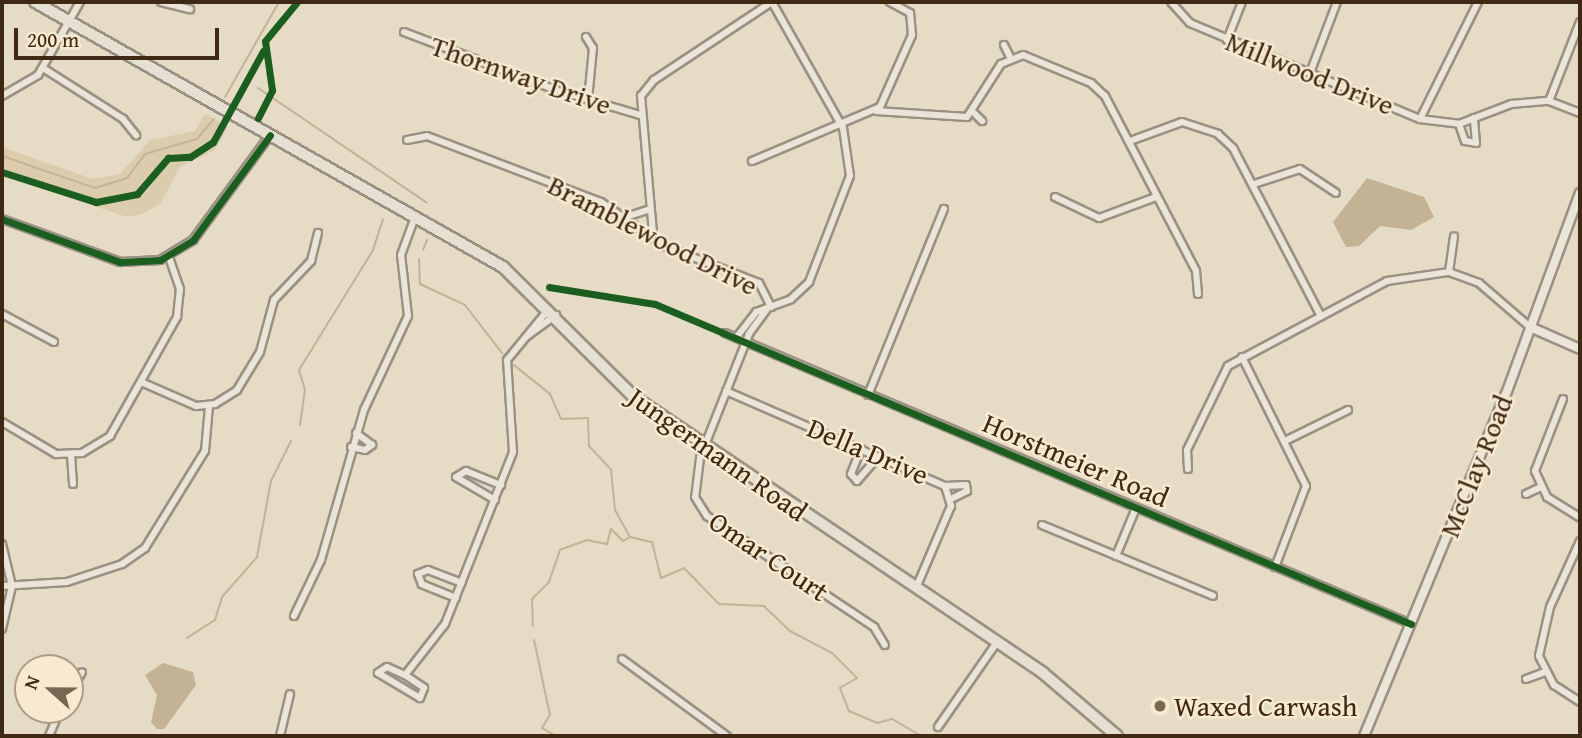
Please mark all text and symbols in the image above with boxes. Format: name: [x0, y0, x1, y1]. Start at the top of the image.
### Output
scale bar: [18, 14, 222, 58]
text: 200 m: [27, 24, 79, 55]
street label: Millwood Drive: [1221, 24, 1399, 122]
street label: Thornway Drive: [426, 28, 616, 122]
street label: Bramblewood Drive: [543, 168, 763, 302]
street label: Jungermann Road: [622, 380, 814, 528]
street label: McClay Road: [1432, 390, 1520, 542]
street label: Horstmeier Road: [978, 406, 1174, 514]
street label: Della Drive: [802, 411, 934, 491]
street label: Omar Court: [703, 504, 835, 608]
north arrow: [14, 654, 84, 724]
text: N: [16, 671, 47, 693]
place label: Waxed Carwash: [1174, 689, 1358, 723]
marker: Waxed Carwash: [1152, 698, 1168, 714]

